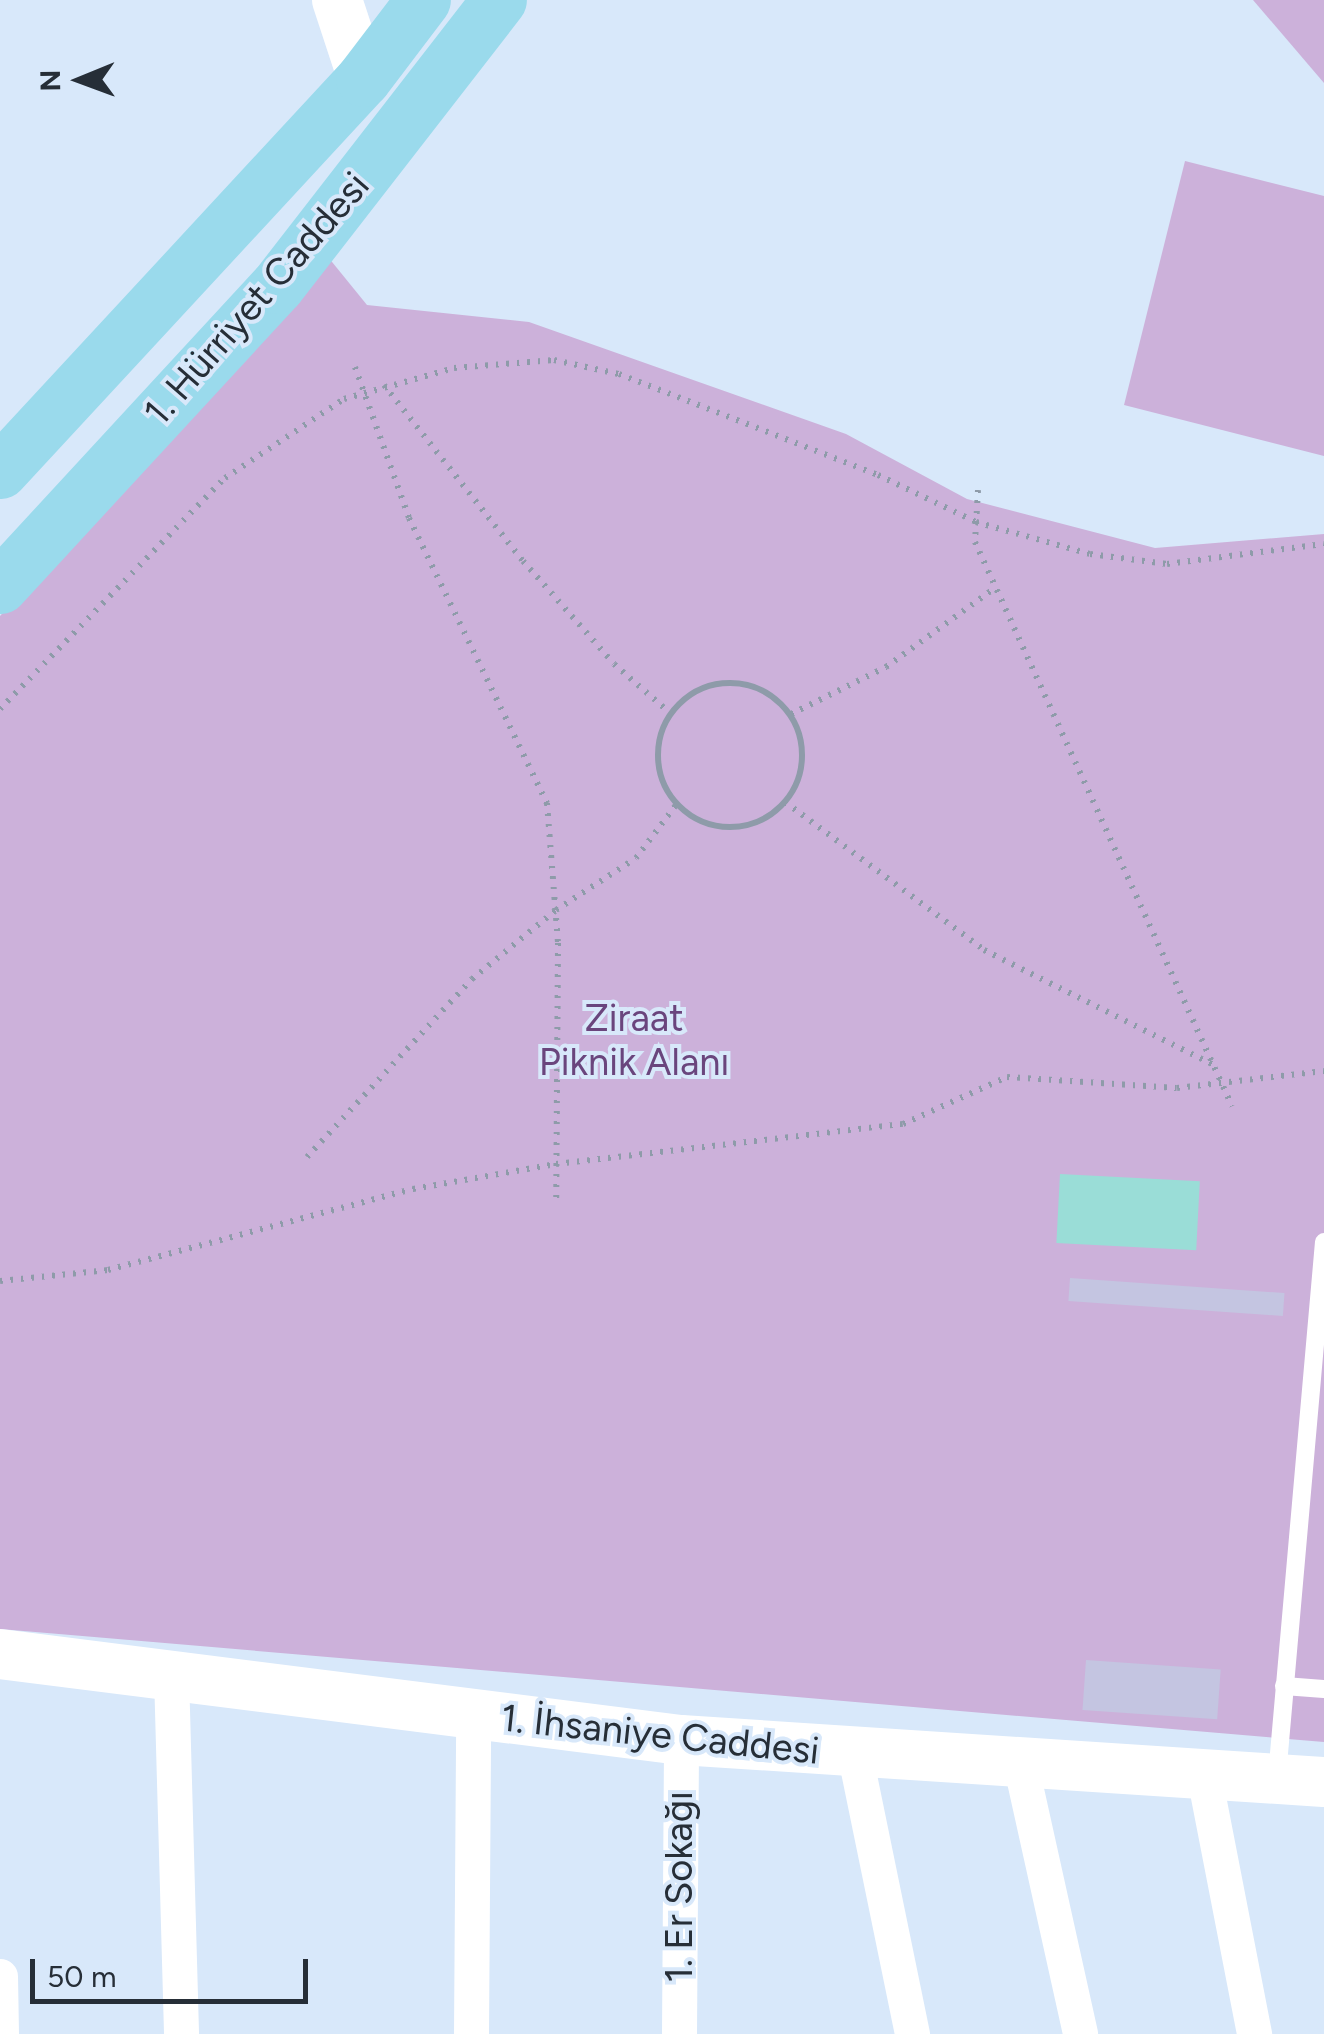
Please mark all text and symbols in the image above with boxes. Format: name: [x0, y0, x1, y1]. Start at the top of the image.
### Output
north arrow: [30, 30, 130, 130]
text: N: [33, 69, 67, 92]
street label: 1. Hürriyet Caddesi: [135, 163, 379, 435]
park label: Ziraat Piknik Alanı: [539, 996, 729, 1086]
street label: 1. İhsaniye Caddesi: [499, 1696, 821, 1774]
street label: 1. Er Sokağı: [657, 1791, 703, 1983]
scale bar: [35, 1939, 312, 2001]
text: 50 m: [47, 1958, 116, 1995]

